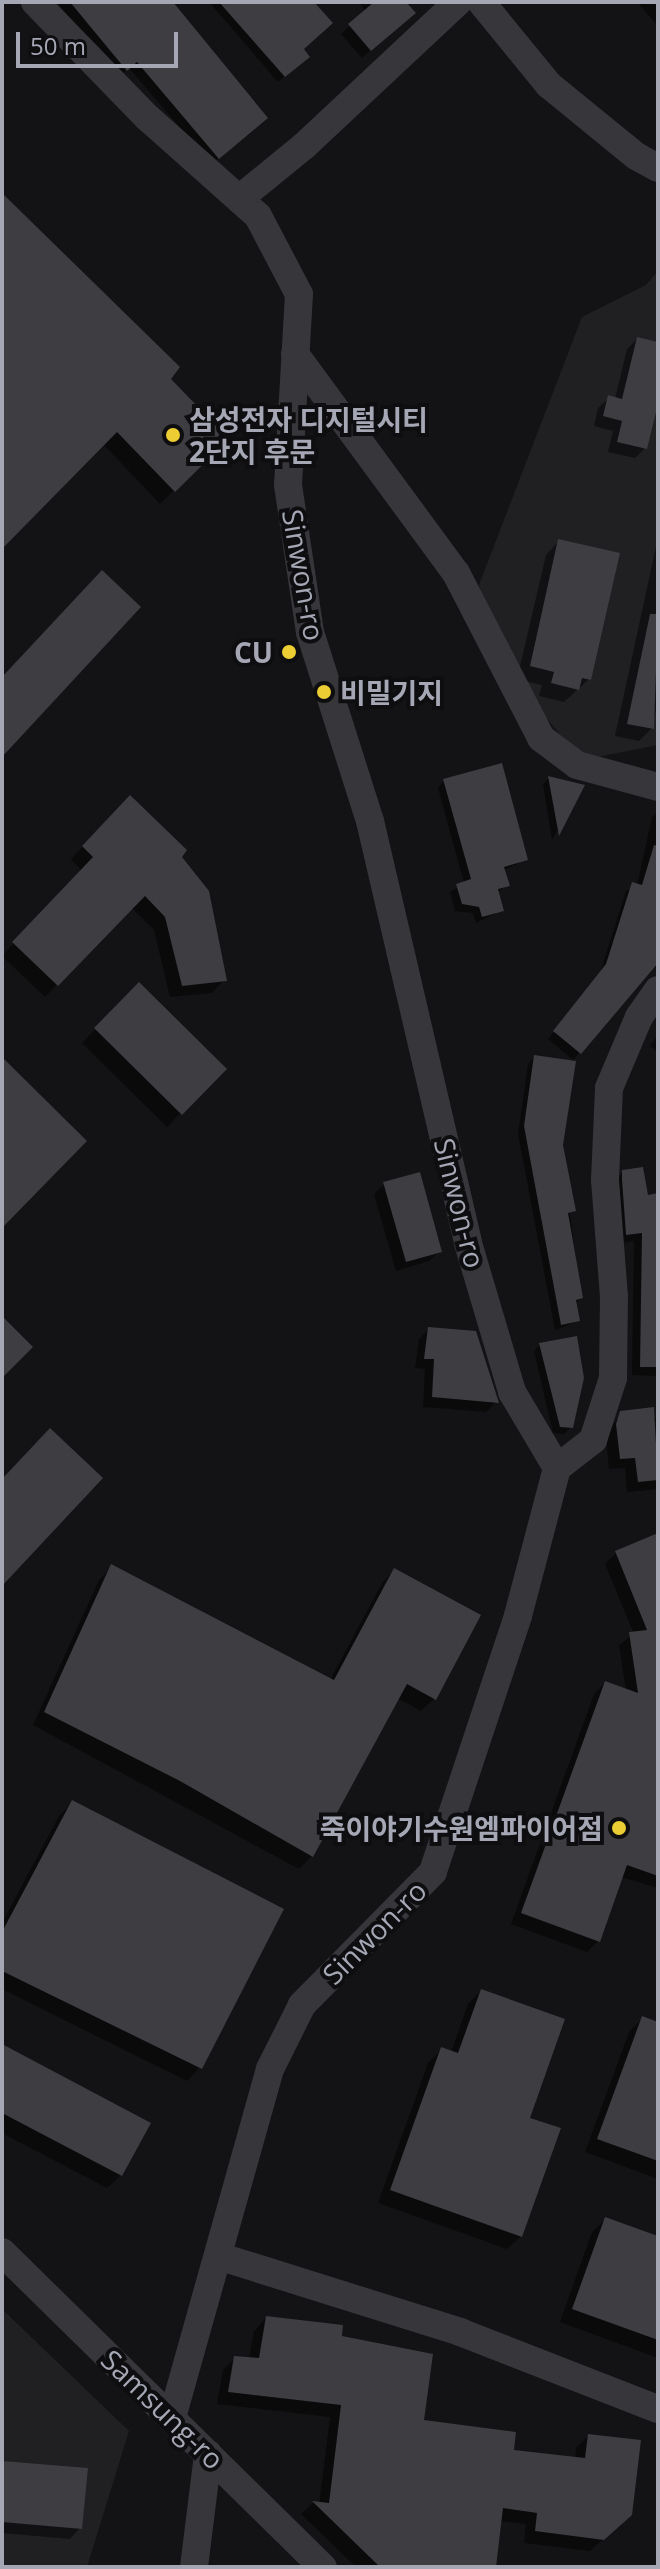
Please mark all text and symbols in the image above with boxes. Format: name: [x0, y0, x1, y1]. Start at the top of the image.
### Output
scale bar: [20, 16, 182, 66]
text: 50 m: [30, 29, 86, 62]
place label: 삼성전자 디지털시티 2단지 후문: [189, 402, 428, 468]
marker: 삼성전자 디지털시티 2단지 후문: [164, 426, 182, 444]
street label: Sinwon-ro: [276, 507, 332, 643]
place label: CU: [234, 635, 273, 669]
marker: CU: [280, 643, 298, 661]
place label: 비밀기지: [340, 675, 443, 709]
marker: 비밀기지: [315, 683, 333, 701]
street label: Sinwon-ro: [428, 1135, 492, 1271]
place label: 죽이야기수원엠파이어점: [320, 1811, 603, 1845]
marker: 죽이야기수원엠파이어점: [610, 1819, 628, 1837]
street label: Sinwon-ro: [315, 1873, 433, 1991]
street label: Samsung-ro: [95, 2342, 231, 2476]

